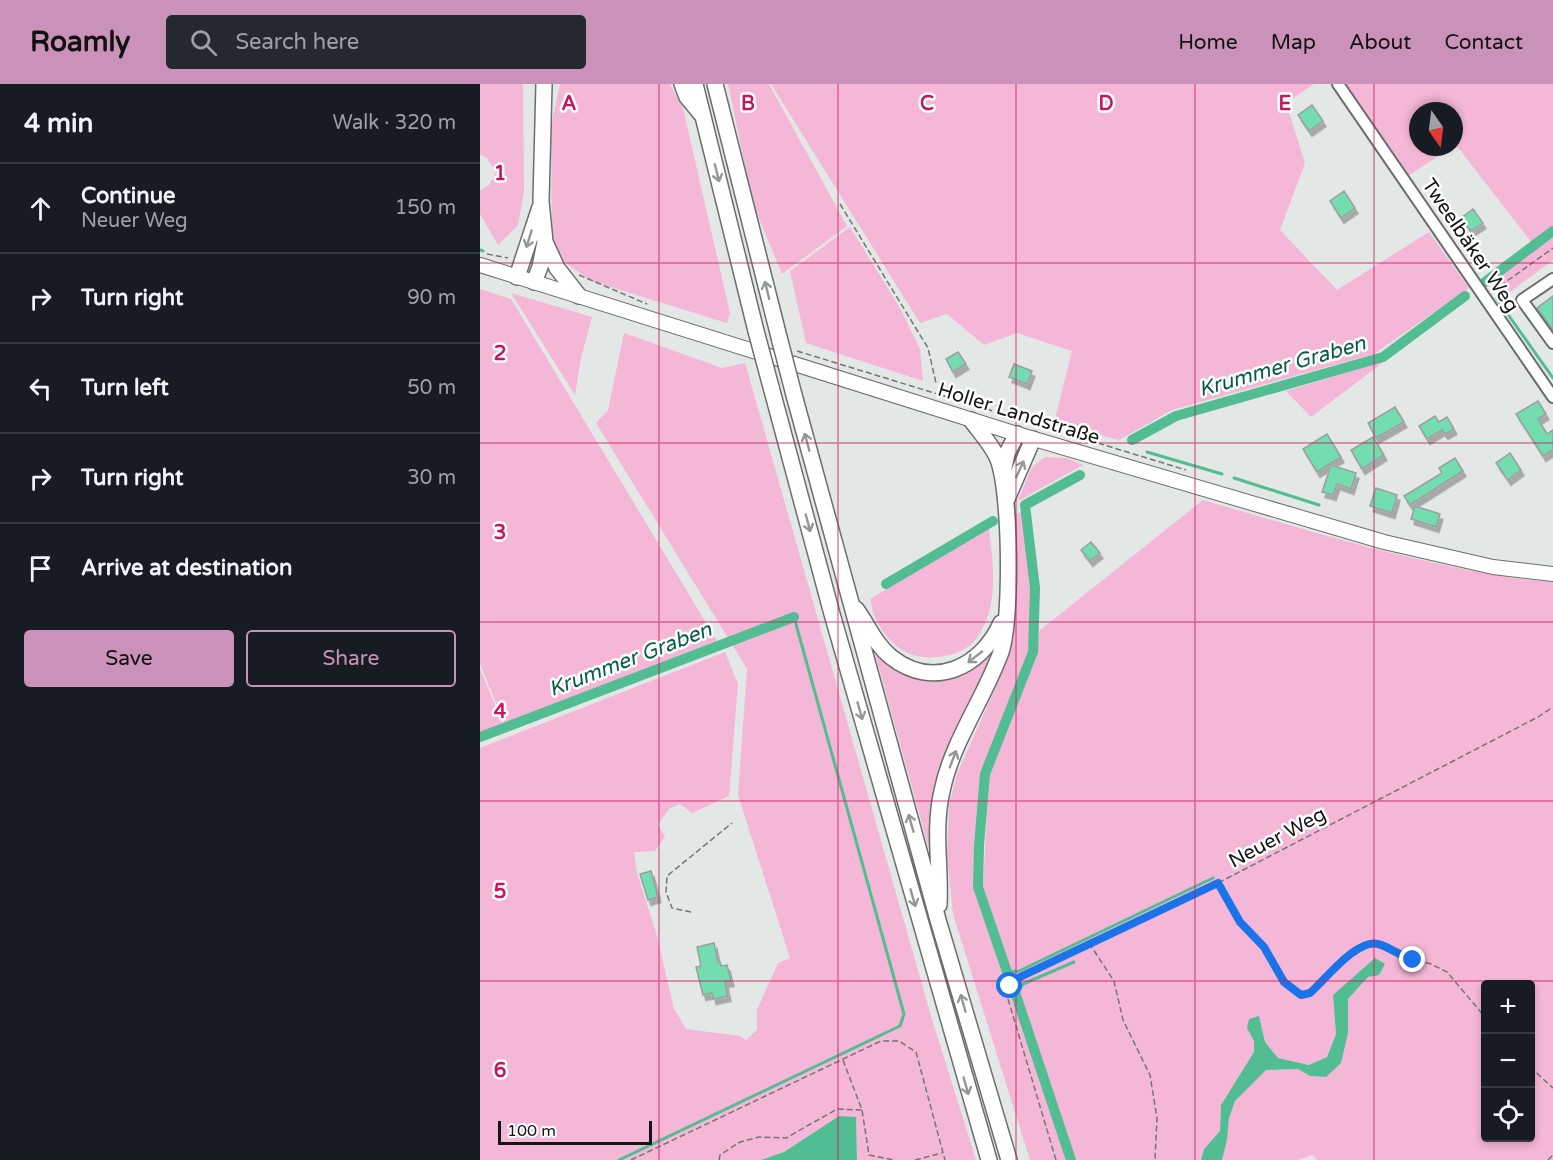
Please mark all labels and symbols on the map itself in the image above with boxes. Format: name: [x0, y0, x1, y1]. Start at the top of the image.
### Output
text: A: [562, 92, 577, 116]
text: B: [741, 92, 755, 116]
text: C: [920, 92, 934, 116]
text: D: [1098, 92, 1114, 116]
text: E: [1279, 92, 1292, 116]
north arrow: [1409, 102, 1463, 156]
text: 1: [494, 162, 506, 186]
one-way arrow: [711, 163, 723, 182]
street label: Tweelbäker Weg: [1417, 174, 1524, 317]
one-way arrow: [523, 229, 534, 248]
one-way arrow: [760, 280, 772, 299]
water label: Krummer Graben: [1196, 330, 1370, 402]
text: 2: [494, 342, 506, 366]
street label: Holler Landstraße: [935, 378, 1103, 450]
one-way arrow: [800, 433, 812, 452]
one-way arrow: [1015, 460, 1027, 478]
one-way arrow: [802, 513, 814, 532]
text: 3: [494, 521, 506, 545]
water label: Krummer Graben: [545, 616, 716, 702]
one-way arrow: [968, 651, 984, 664]
text: 4: [494, 700, 507, 724]
one-way arrow: [855, 701, 866, 720]
one-way arrow: [948, 750, 959, 768]
street label: Neuer Weg: [1225, 802, 1330, 874]
one-way arrow: [905, 814, 916, 833]
text: 5: [494, 880, 506, 904]
one-way arrow: [908, 888, 919, 907]
route end: [1399, 946, 1425, 972]
route start: [996, 972, 1022, 998]
one-way arrow: [957, 994, 968, 1013]
text: 6: [494, 1059, 506, 1083]
one-way arrow: [961, 1076, 972, 1095]
scale bar: [498, 1118, 652, 1146]

